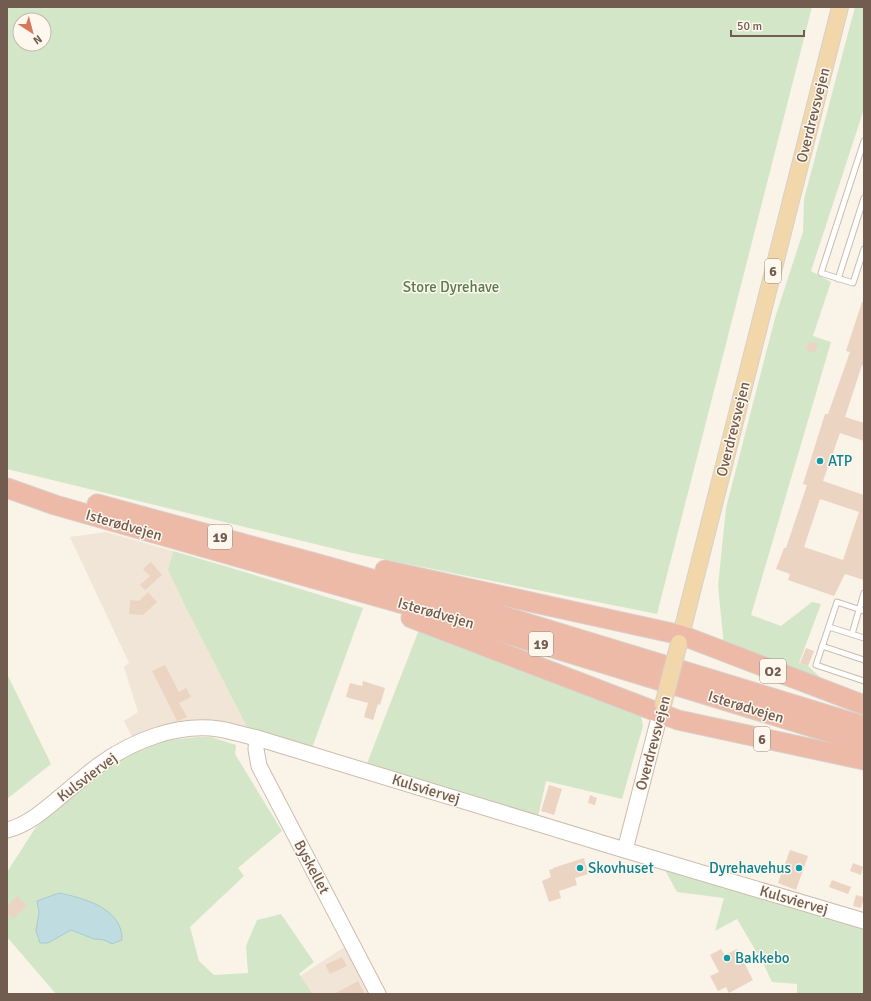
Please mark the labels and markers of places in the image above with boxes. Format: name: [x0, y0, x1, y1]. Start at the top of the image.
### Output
place label: ATP: [828, 452, 852, 470]
marker: ATP: [815, 456, 825, 466]
place label: Skovhuset: [588, 859, 654, 877]
place label: Dyrehavehus: [709, 859, 791, 877]
marker: Skovhuset: [575, 863, 585, 873]
marker: Dyrehavehus: [794, 863, 804, 873]
place label: Bakkebo: [735, 949, 790, 967]
marker: Bakkebo: [722, 953, 732, 963]

